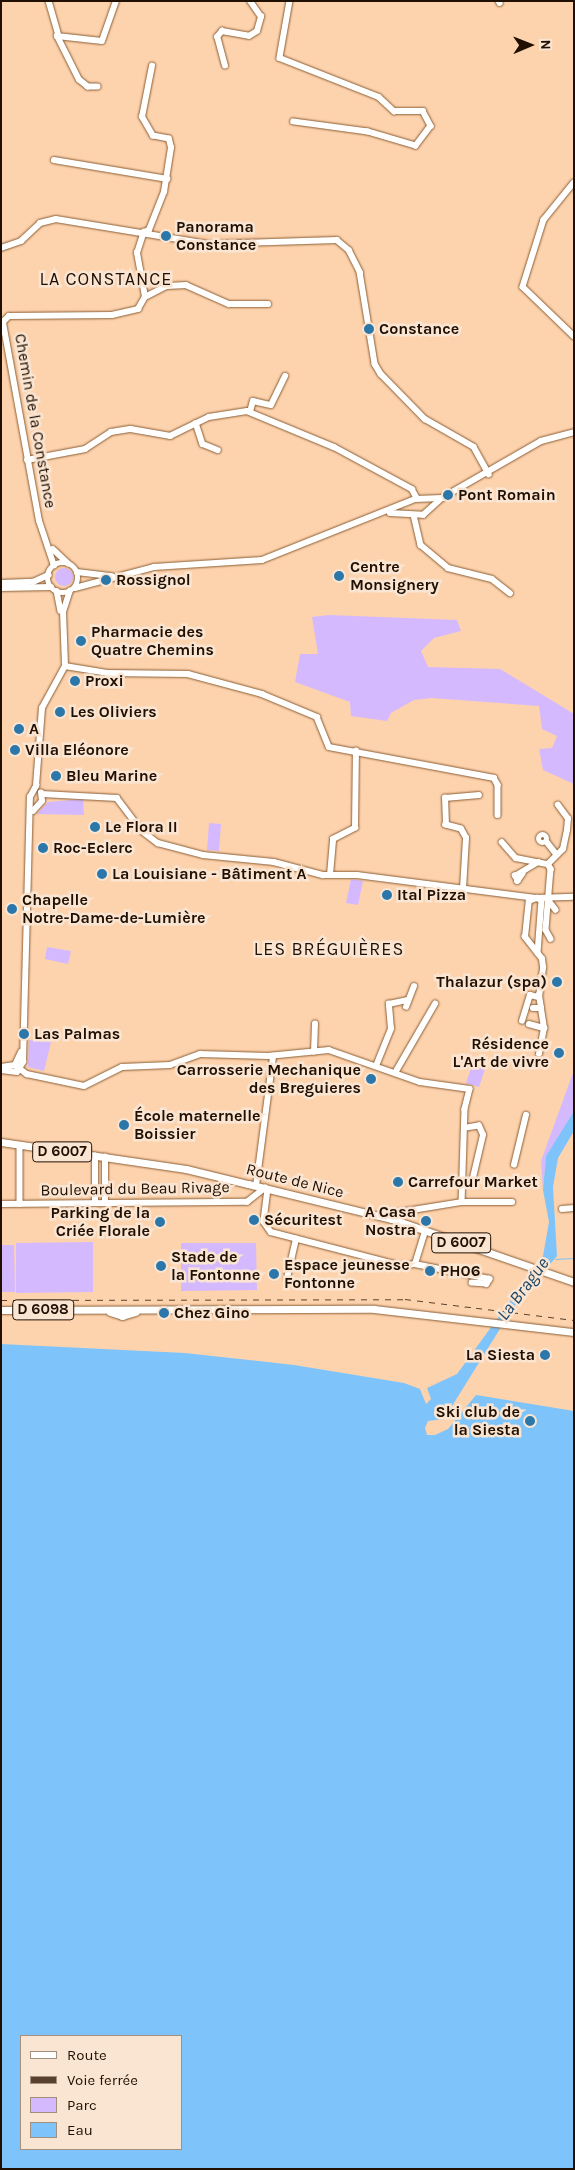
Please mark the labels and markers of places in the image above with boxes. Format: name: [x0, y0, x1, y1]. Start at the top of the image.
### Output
place label: Panorama Constance: [176, 217, 256, 255]
marker: Panorama Constance: [160, 230, 172, 242]
place label: Constance: [379, 319, 459, 339]
marker: Constance: [363, 323, 375, 335]
place label: Pont Romain: [458, 485, 556, 505]
marker: Pont Romain: [442, 489, 454, 501]
place label: Centre Monsignery: [350, 557, 439, 595]
marker: Centre Monsignery: [332, 569, 346, 583]
place label: Rossignol: [116, 570, 191, 590]
marker: Rossignol: [100, 574, 112, 586]
place label: Pharmacie des Quatre Chemins: [91, 622, 214, 660]
marker: Pharmacie des Quatre Chemins: [75, 635, 87, 647]
place label: Proxi: [85, 671, 124, 691]
marker: Proxi: [69, 675, 81, 687]
place label: Les Oliviers: [70, 702, 157, 722]
marker: Les Oliviers: [54, 706, 66, 718]
place label: A: [29, 719, 39, 739]
marker: A: [13, 723, 25, 735]
place label: Villa Eléonore: [25, 740, 129, 760]
marker: Villa Eléonore: [9, 744, 21, 756]
place label: Bleu Marine: [66, 766, 157, 786]
marker: Bleu Marine: [50, 770, 62, 782]
place label: Le Flora II: [105, 817, 178, 837]
marker: Le Flora II: [89, 821, 101, 833]
place label: Roc-Eclerc: [53, 838, 133, 858]
marker: Roc-Eclerc: [37, 842, 49, 854]
place label: La Louisiane - Bâtiment A: [112, 864, 306, 884]
marker: La Louisiane - Bâtiment A: [96, 868, 108, 880]
place label: Ital Pizza: [397, 885, 466, 905]
marker: Ital Pizza: [381, 889, 393, 901]
place label: Chapelle Notre-Dame-de-Lumière: [22, 890, 205, 928]
marker: Chapelle Notre-Dame-de-Lumière: [6, 903, 18, 915]
place label: Thalazur (spa): [436, 972, 547, 992]
marker: Thalazur (spa): [551, 976, 563, 988]
place label: Las Palmas: [34, 1024, 120, 1044]
marker: Las Palmas: [18, 1028, 30, 1040]
place label: Résidence L'Art de vivre: [453, 1034, 549, 1072]
marker: Résidence L'Art de vivre: [553, 1047, 565, 1059]
place label: Carrosserie Mechanique des Breguieres: [177, 1060, 361, 1098]
marker: Carrosserie Mechanique des Breguieres: [365, 1073, 377, 1085]
place label: École maternelle Boissier: [134, 1106, 261, 1144]
marker: École maternelle Boissier: [118, 1119, 130, 1131]
place label: Carrefour Market: [408, 1172, 538, 1192]
marker: Carrefour Market: [392, 1176, 404, 1188]
place label: A Casa Nostra: [365, 1202, 416, 1240]
place label: Parking de la Criée Florale: [50, 1203, 150, 1241]
place label: Sécuritest: [264, 1210, 342, 1230]
marker: Sécuritest: [248, 1214, 260, 1226]
marker: A Casa Nostra: [420, 1215, 432, 1227]
marker: Parking de la Criée Florale: [154, 1216, 166, 1228]
place label: Stade de la Fontonne: [171, 1247, 260, 1285]
place label: Espace jeunesse Fontonne: [284, 1255, 410, 1293]
marker: Stade de la Fontonne: [155, 1260, 167, 1272]
place label: PH06: [440, 1261, 480, 1281]
marker: PH06: [424, 1265, 436, 1277]
marker: Espace jeunesse Fontonne: [268, 1268, 280, 1280]
place label: Chez Gino: [174, 1303, 250, 1323]
marker: Chez Gino: [158, 1307, 170, 1319]
place label: La Siesta: [466, 1345, 535, 1365]
marker: La Siesta: [539, 1349, 551, 1361]
place label: Ski club de la Siesta: [435, 1402, 520, 1440]
marker: Ski club de la Siesta: [524, 1415, 536, 1427]

